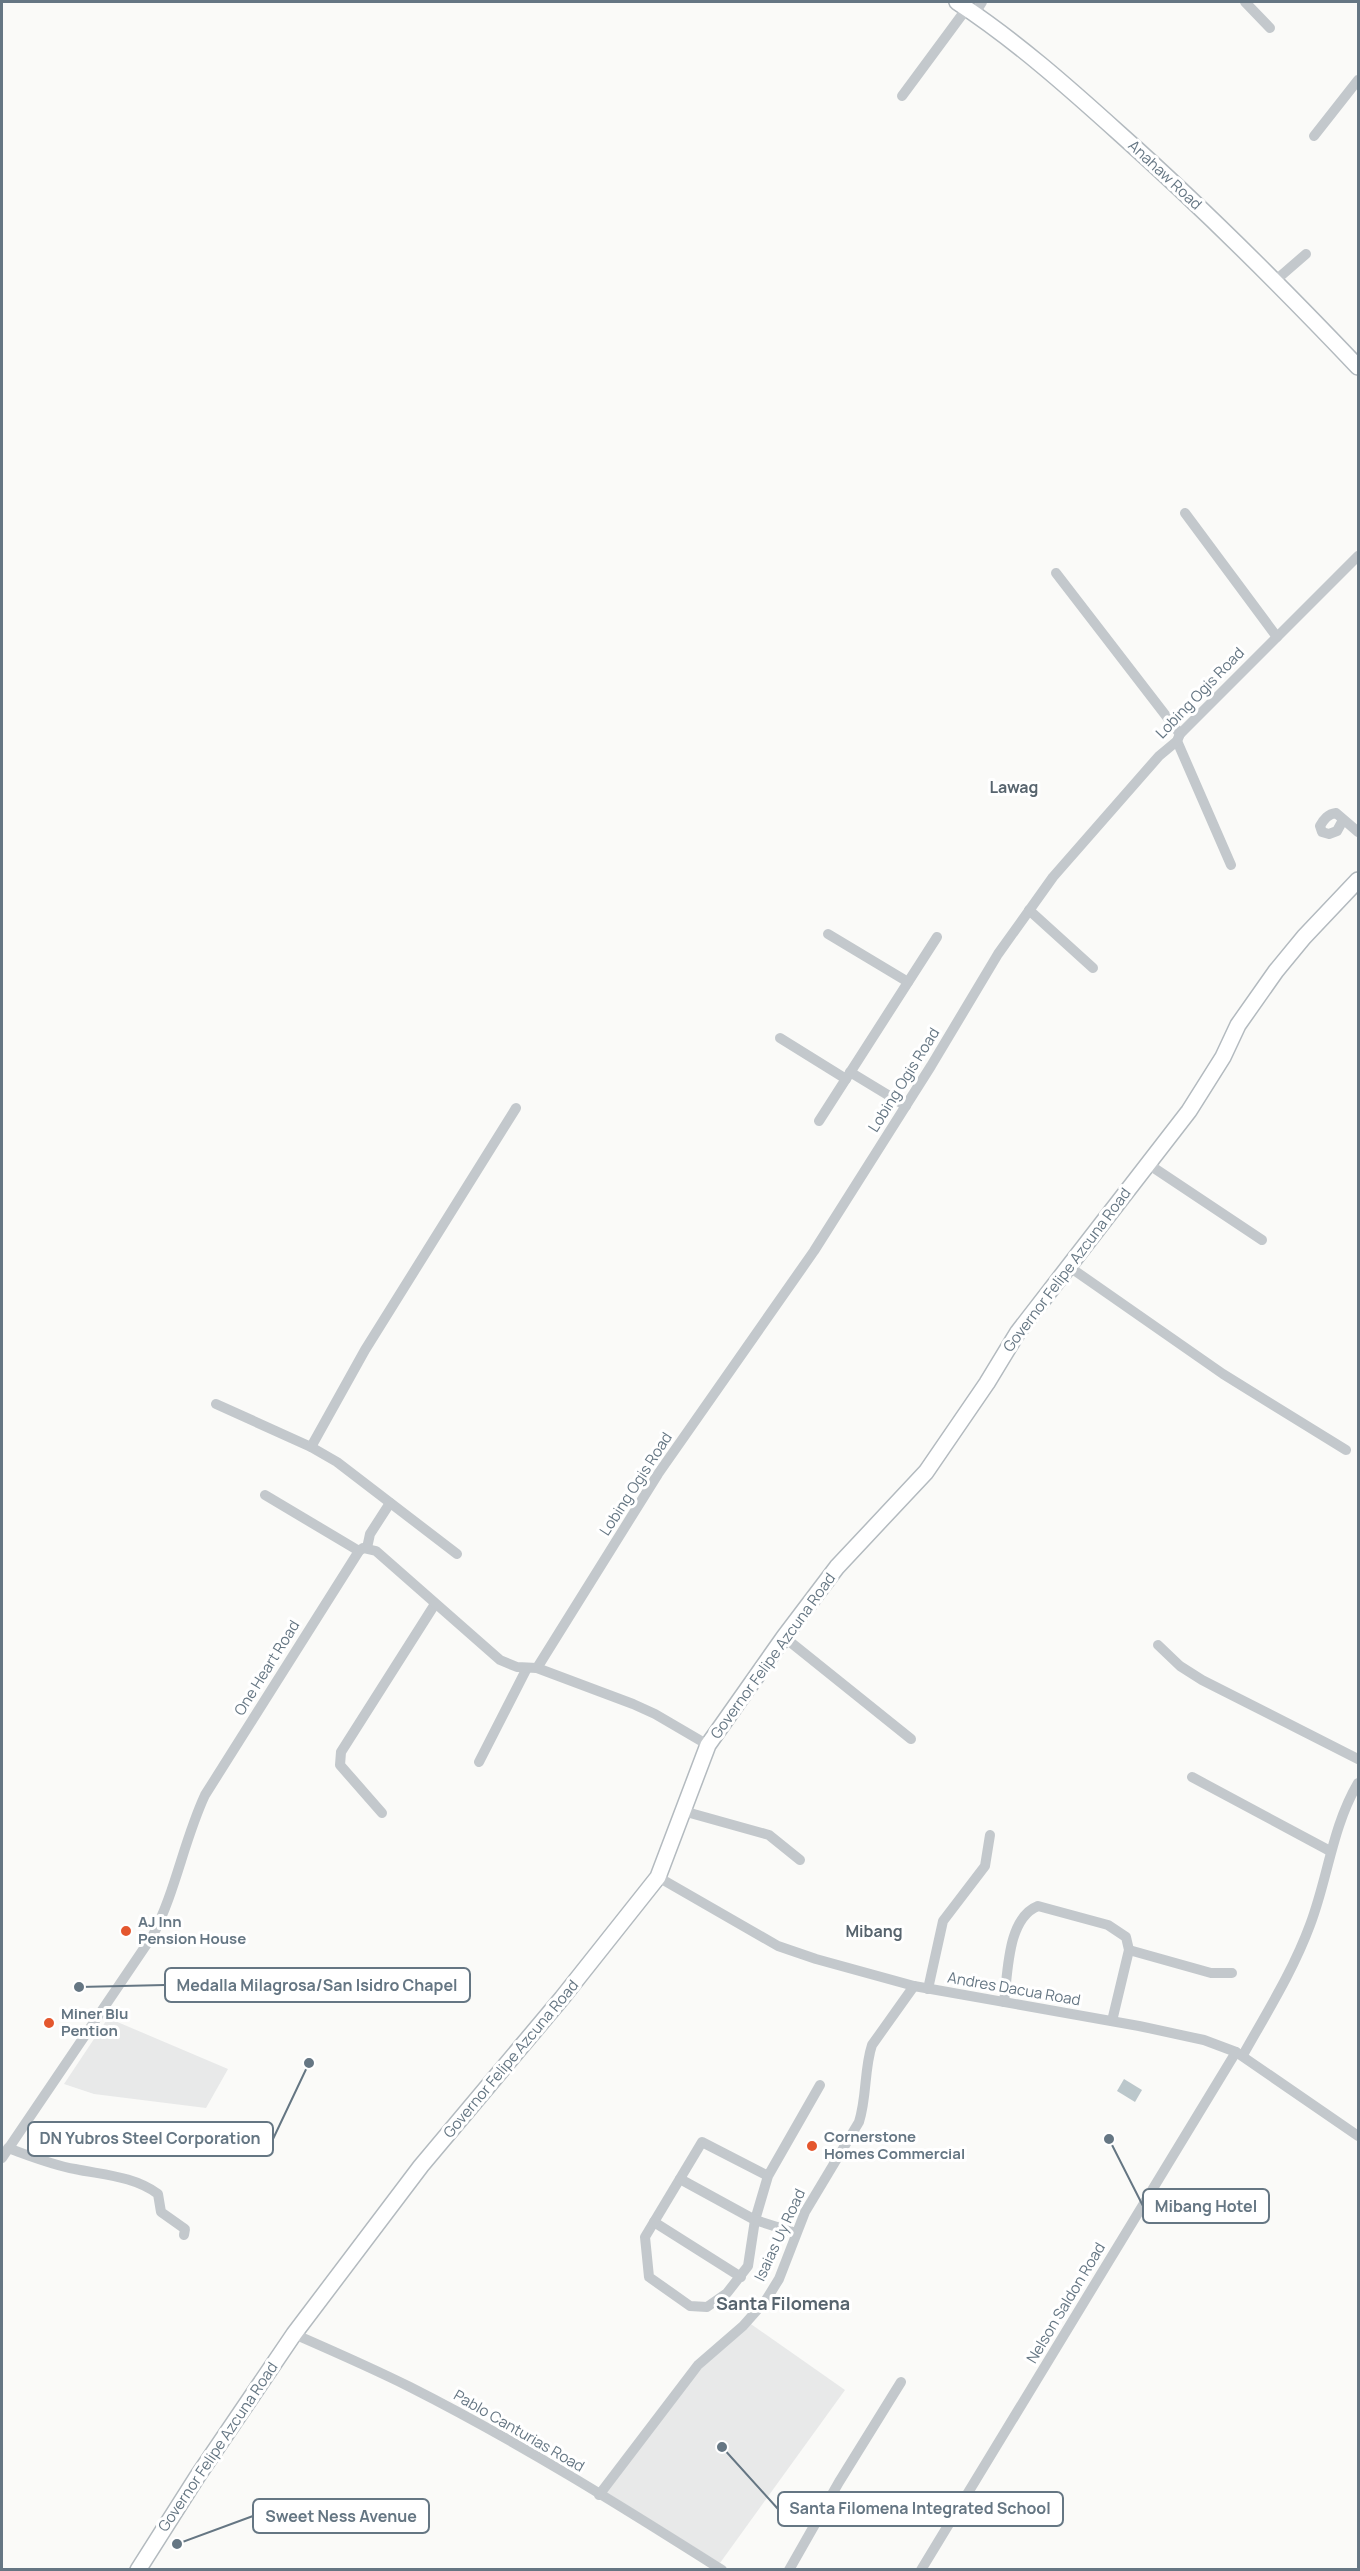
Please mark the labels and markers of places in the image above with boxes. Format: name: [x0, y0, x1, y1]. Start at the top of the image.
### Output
place label: AJ Inn Pension House: [138, 1911, 246, 1949]
marker: AJ Inn Pension House: [119, 1924, 133, 1938]
callout: Medalla Milagrosa/San Isidro Chapel: [165, 1968, 470, 2002]
place label: Miner Blu Pention: [61, 2003, 128, 2041]
marker: Miner Blu Pention: [42, 2016, 56, 2030]
callout: DN Yubros Steel Corporation: [28, 2122, 273, 2156]
place label: Cornerstone Homes Commercial: [824, 2126, 965, 2164]
marker: Cornerstone Homes Commercial: [805, 2139, 819, 2153]
callout: Mibang Hotel: [1143, 2189, 1269, 2223]
callout: Santa Filomena Integrated School: [778, 2492, 1063, 2526]
callout: Sweet Ness Avenue: [253, 2499, 429, 2533]

